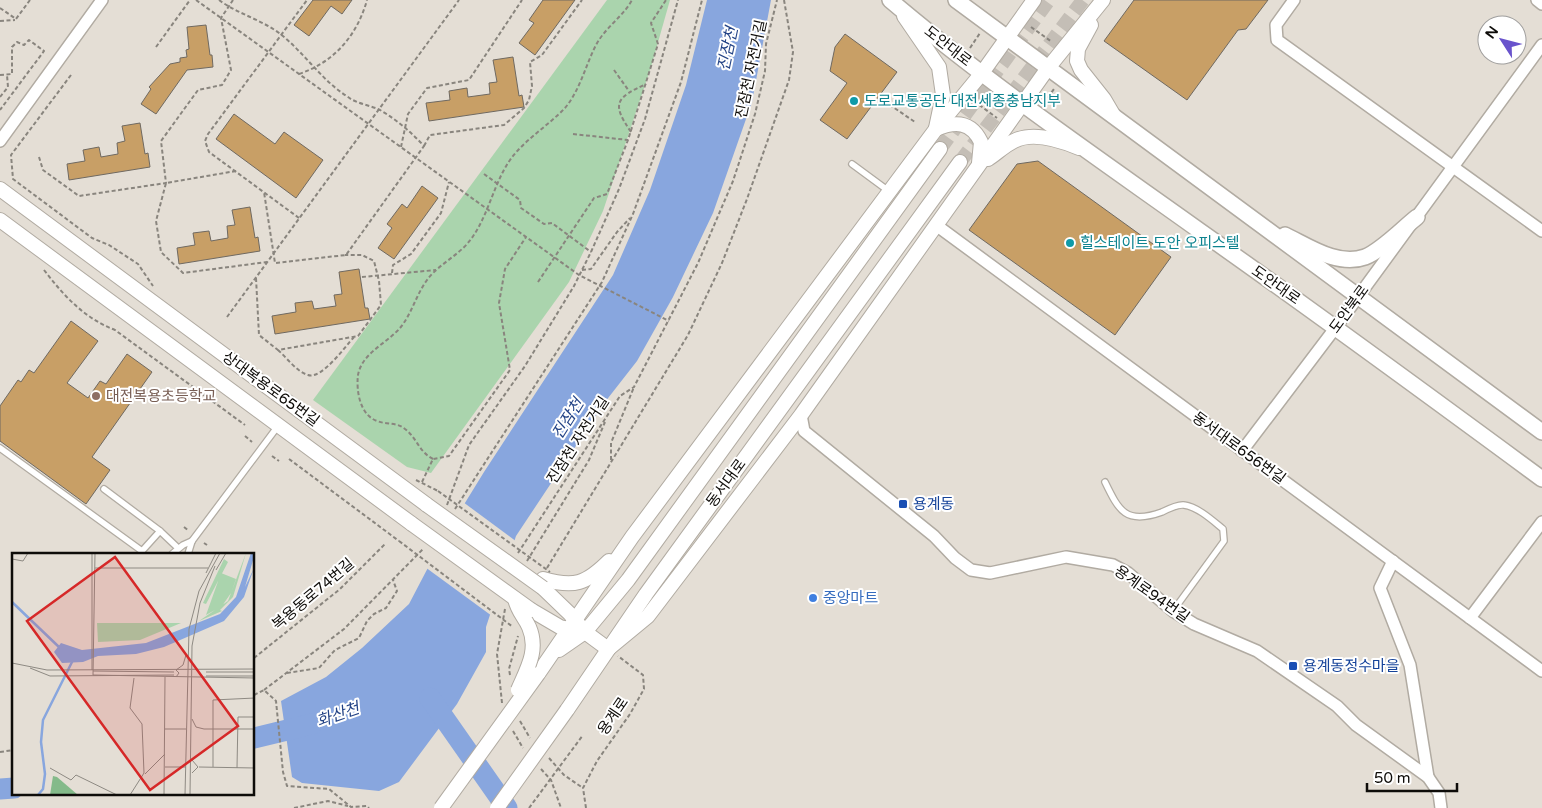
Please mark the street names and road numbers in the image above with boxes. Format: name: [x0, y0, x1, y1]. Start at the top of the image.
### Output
street label: 진잠천 자전거길: [732, 18, 770, 120]
street label: 도안대로: [921, 22, 975, 70]
street label: 도안대로: [1248, 262, 1304, 308]
street label: 도안북로: [1325, 281, 1373, 337]
street label: 상대복용로65번길: [219, 348, 323, 430]
street label: 진잠천 자전거길: [543, 393, 613, 487]
street label: 동서대로656번길: [1189, 408, 1289, 488]
street label: 동서대로: [702, 455, 750, 511]
street label: 복용동로74번길: [268, 554, 358, 634]
street label: 용계로94번길: [1111, 561, 1193, 627]
street label: 용계로: [594, 694, 632, 738]

